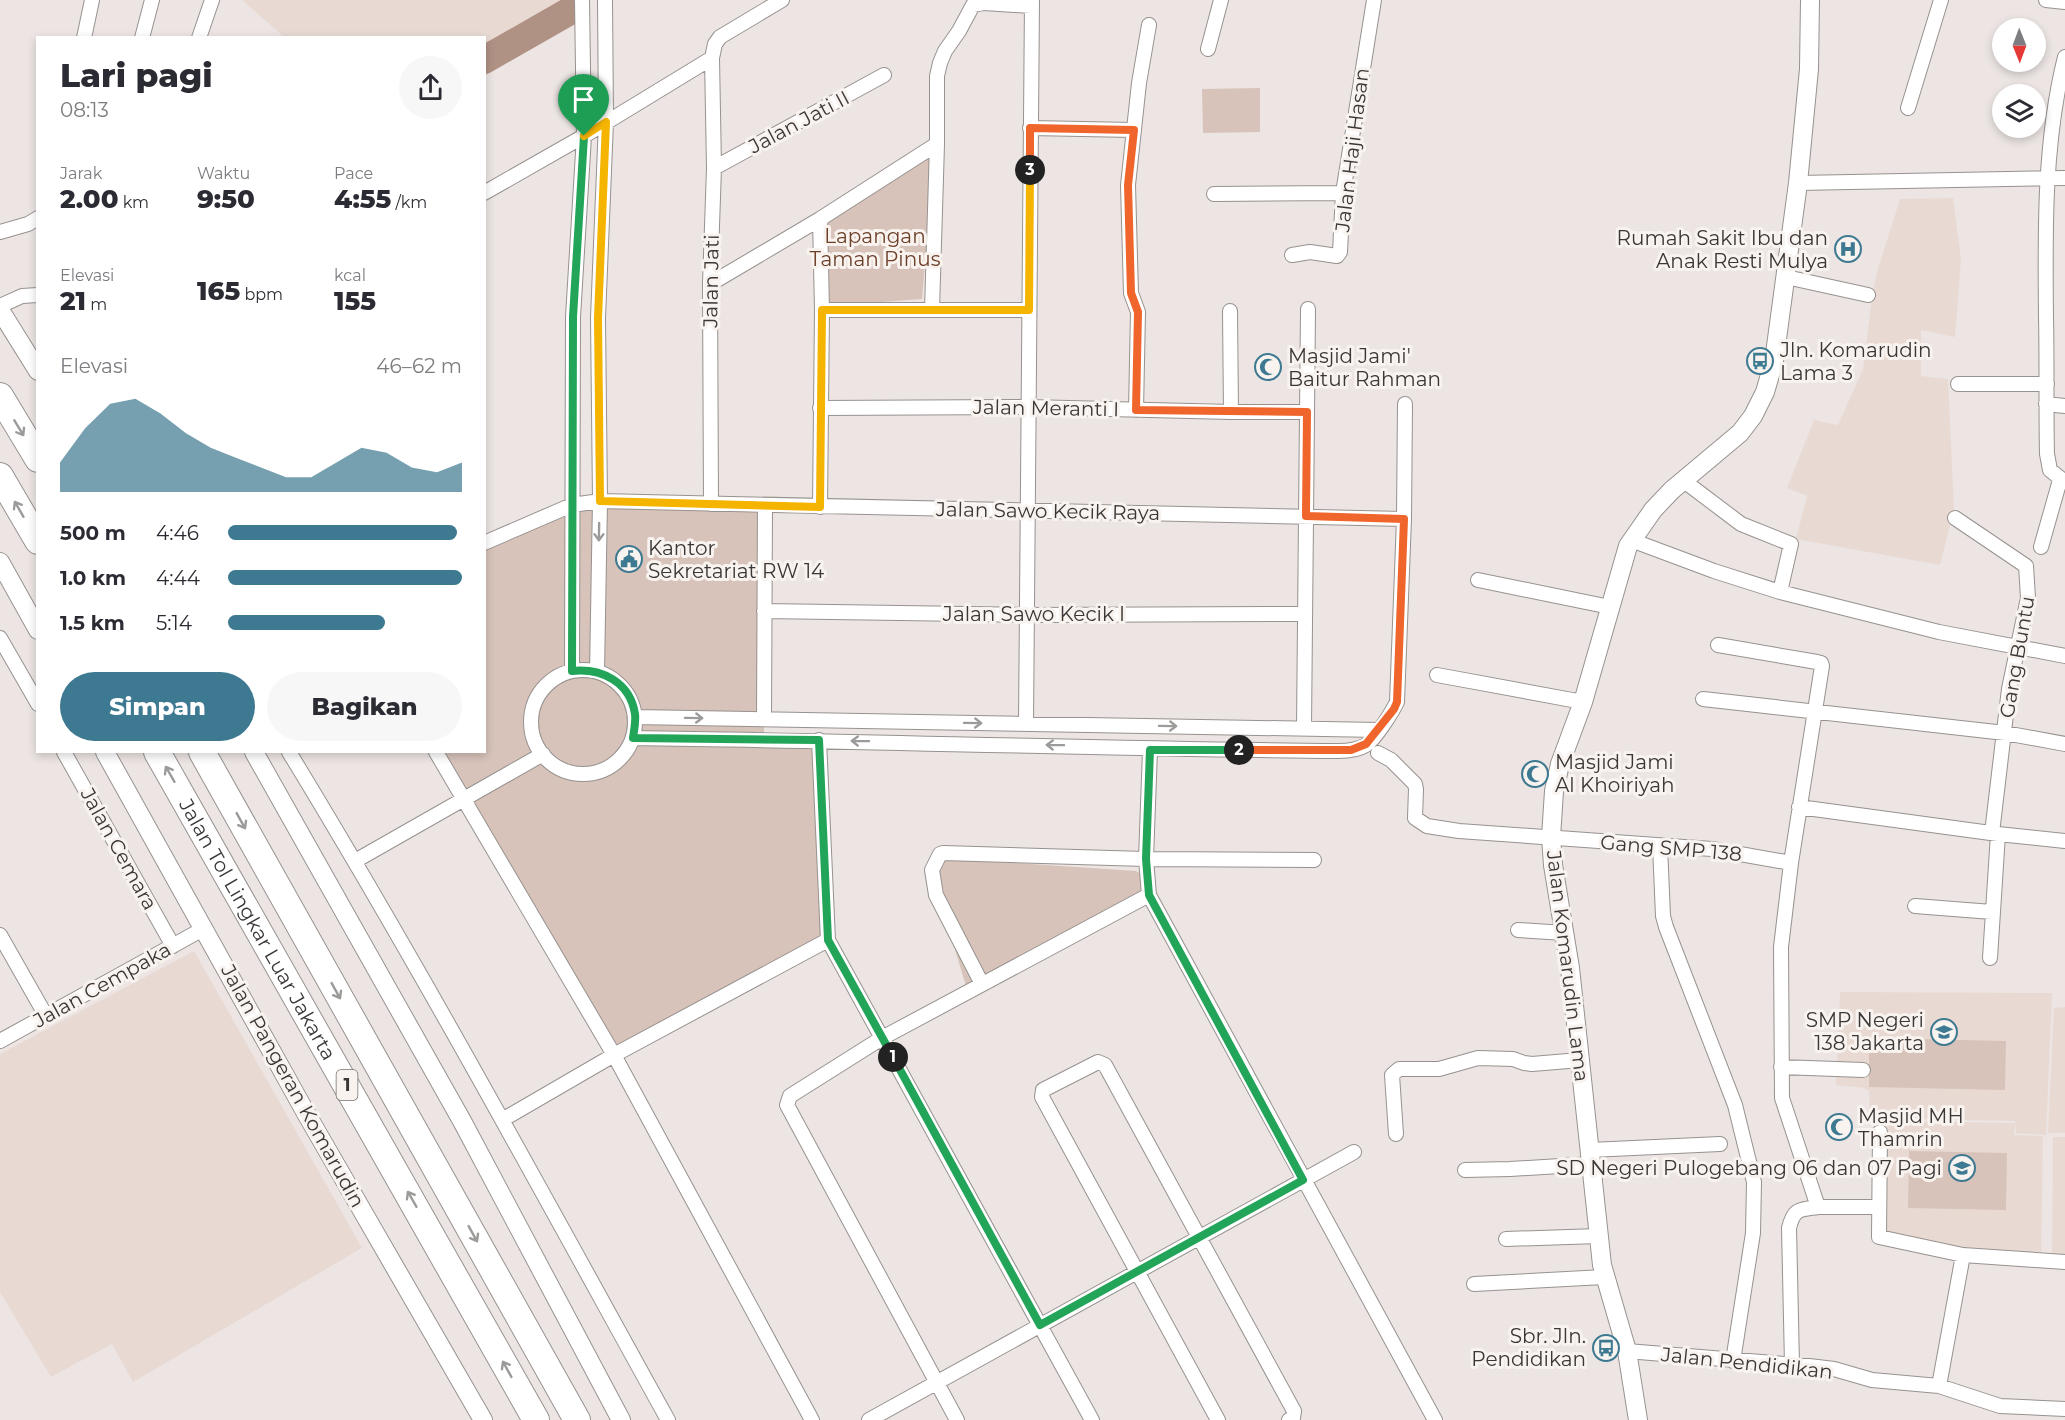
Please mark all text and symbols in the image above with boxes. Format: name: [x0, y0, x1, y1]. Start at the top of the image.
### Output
north arrow: [1992, 18, 2046, 72]
map controls: [1992, 18, 2046, 138]
text: Lari pagi: [60, 55, 213, 95]
button: share: [399, 56, 462, 119]
street label: Jalan Haji Hasan: [1330, 67, 1374, 234]
pin: [558, 74, 609, 136]
icon: arrive: [567, 83, 600, 116]
button: layers: [1992, 84, 2046, 138]
street label: Jalan Jati II: [744, 85, 853, 159]
text: 08:13: [60, 98, 109, 122]
pin: 3: [1015, 155, 1045, 185]
text: 3: [1025, 160, 1035, 179]
text: Jarak: [60, 164, 102, 183]
text: Waktu: [197, 164, 250, 183]
text: Pace: [334, 164, 373, 183]
text: 2.00: [60, 183, 118, 215]
text: 9:50: [197, 183, 255, 215]
text: 4:55: [334, 183, 391, 215]
text: km: [118, 193, 149, 212]
text: /km: [391, 193, 427, 212]
park label: Lapangan Taman Pinus: [810, 224, 941, 271]
place label: Rumah Sakit Ibu dan Anak Resti Mulya: [1617, 226, 1828, 273]
street label: Jalan Jati: [698, 234, 724, 329]
hospital icon: Rumah Sakit Ibu dan Anak Resti Mulya: [1833, 234, 1863, 264]
text: Elevasi: [60, 266, 114, 285]
text: kcal: [334, 266, 366, 285]
text: 165: [197, 275, 240, 307]
text: 21: [60, 285, 86, 317]
text: bpm: [240, 285, 283, 304]
text: 155: [334, 285, 376, 317]
text: m: [86, 295, 107, 314]
place label: Jln. Komarudin Lama 3: [1779, 338, 1932, 385]
place label: Masjid Jami' Baitur Rahman: [1288, 344, 1441, 391]
bus stop icon: Jln. Komarudin Lama 3: [1745, 346, 1775, 376]
mosque icon: Masjid Jami' Baitur Rahman: [1253, 352, 1283, 382]
text: Elevasi: [60, 354, 128, 378]
text: 46–62 m: [376, 354, 462, 378]
street label: Jalan Meranti I: [972, 395, 1119, 421]
one-way arrow: [13, 419, 25, 436]
street label: Jalan Sawo Kecik Raya: [935, 497, 1160, 525]
one-way arrow: [13, 500, 24, 518]
text: 500 m: [60, 521, 126, 545]
text: 4:46: [156, 521, 199, 545]
one-way arrow: [593, 521, 605, 541]
place label: Kantor Sekretariat RW 14: [648, 536, 824, 583]
public building icon: Kantor Sekretariat RW 14: [614, 544, 644, 574]
text: 1.0 km: [60, 566, 126, 590]
text: 4:44: [156, 566, 200, 590]
street label: Gang Buntu: [1994, 594, 2040, 720]
street label: Jalan Sawo Kecik I: [942, 602, 1125, 626]
text: 1.5 km: [60, 611, 125, 635]
text: 5:14: [156, 611, 192, 635]
button: Simpan: [60, 672, 255, 741]
button: Bagikan: [267, 672, 462, 741]
one-way arrow: [683, 712, 703, 724]
one-way arrow: [962, 717, 982, 728]
one-way arrow: [1157, 720, 1177, 732]
one-way arrow: [850, 735, 870, 747]
pin: 2: [1224, 735, 1254, 765]
one-way arrow: [1045, 740, 1065, 751]
text: 2: [1234, 740, 1244, 759]
place label: Masjid Jami Al Khoiriyah: [1555, 750, 1675, 797]
mosque icon: Masjid Jami Al Khoiriyah: [1520, 759, 1550, 789]
one-way arrow: [164, 766, 176, 783]
street label: Jalan Cemara: [75, 783, 162, 914]
street label: Jalan Tol Lingkar Luar Jakarta: [174, 794, 341, 1064]
one-way arrow: [235, 812, 247, 829]
street label: Gang SMP 138: [1599, 830, 1743, 866]
street label: Jalan Komarudin Lama: [1542, 848, 1594, 1083]
street label: Jalan Cempaka: [28, 937, 175, 1033]
street label: Jalan Pangeran Komarudin: [216, 960, 370, 1212]
one-way arrow: [330, 982, 342, 999]
place label: SMP Negeri 138 Jakarta: [1806, 1008, 1924, 1055]
school or university icon: SMP Negeri 138 Jakarta: [1929, 1017, 1959, 1047]
pin: 1: [878, 1042, 908, 1072]
text: 1: [890, 1047, 896, 1066]
road number: 1: [336, 1070, 358, 1100]
place label: Masjid MH Thamrin: [1858, 1104, 1964, 1151]
mosque icon: Masjid MH Thamrin: [1824, 1112, 1854, 1142]
school or university icon: SD Negeri Pulogebang 06 dan 07 Pagi: [1947, 1153, 1977, 1183]
place label: SD Negeri Pulogebang 06 dan 07 Pagi: [1556, 1156, 1942, 1180]
one-way arrow: [406, 1191, 418, 1208]
one-way arrow: [467, 1225, 479, 1242]
place label: Sbr. Jln. Pendidikan: [1471, 1324, 1586, 1371]
bus stop icon: Sbr. Jln. Pendidikan: [1591, 1333, 1621, 1363]
street label: Jalan Pendidikan: [1659, 1342, 1834, 1384]
one-way arrow: [501, 1361, 513, 1378]

